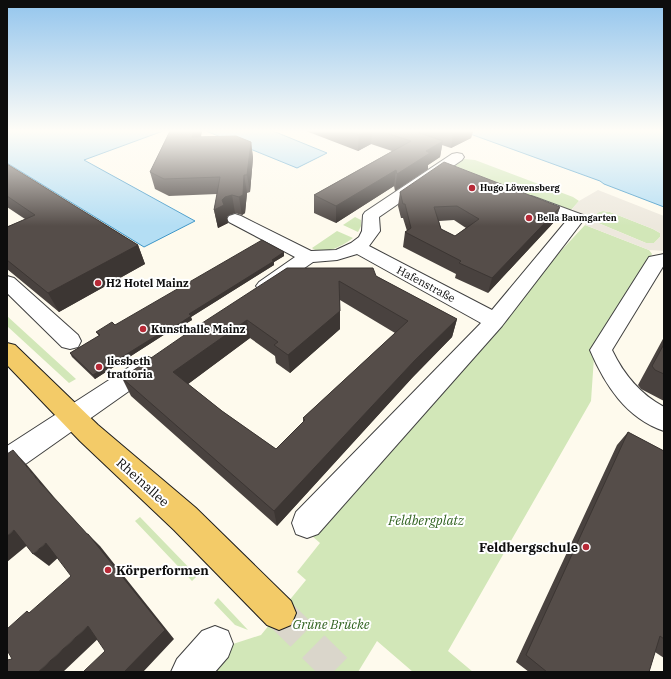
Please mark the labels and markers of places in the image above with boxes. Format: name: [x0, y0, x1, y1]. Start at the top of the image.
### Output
place label: Hugo Löwensberg: [480, 182, 561, 193]
marker: Hugo Löwensberg: [467, 183, 477, 193]
place label: Bella Baumgarten: [537, 212, 617, 223]
marker: Bella Baumgarten: [524, 213, 534, 223]
place label: H2 Hotel Mainz: [106, 276, 189, 290]
marker: H2 Hotel Mainz: [93, 278, 103, 288]
place label: Kunsthalle Mainz: [151, 322, 246, 336]
marker: Kunsthalle Mainz: [138, 324, 148, 334]
place label: liesbeth trattoria: [107, 354, 153, 381]
marker: liesbeth trattoria: [94, 362, 104, 372]
place label: Feldbergschule: [479, 539, 578, 556]
marker: Feldbergschule: [581, 542, 591, 552]
place label: Körperformen: [116, 562, 209, 579]
marker: Körperformen: [103, 565, 113, 575]

